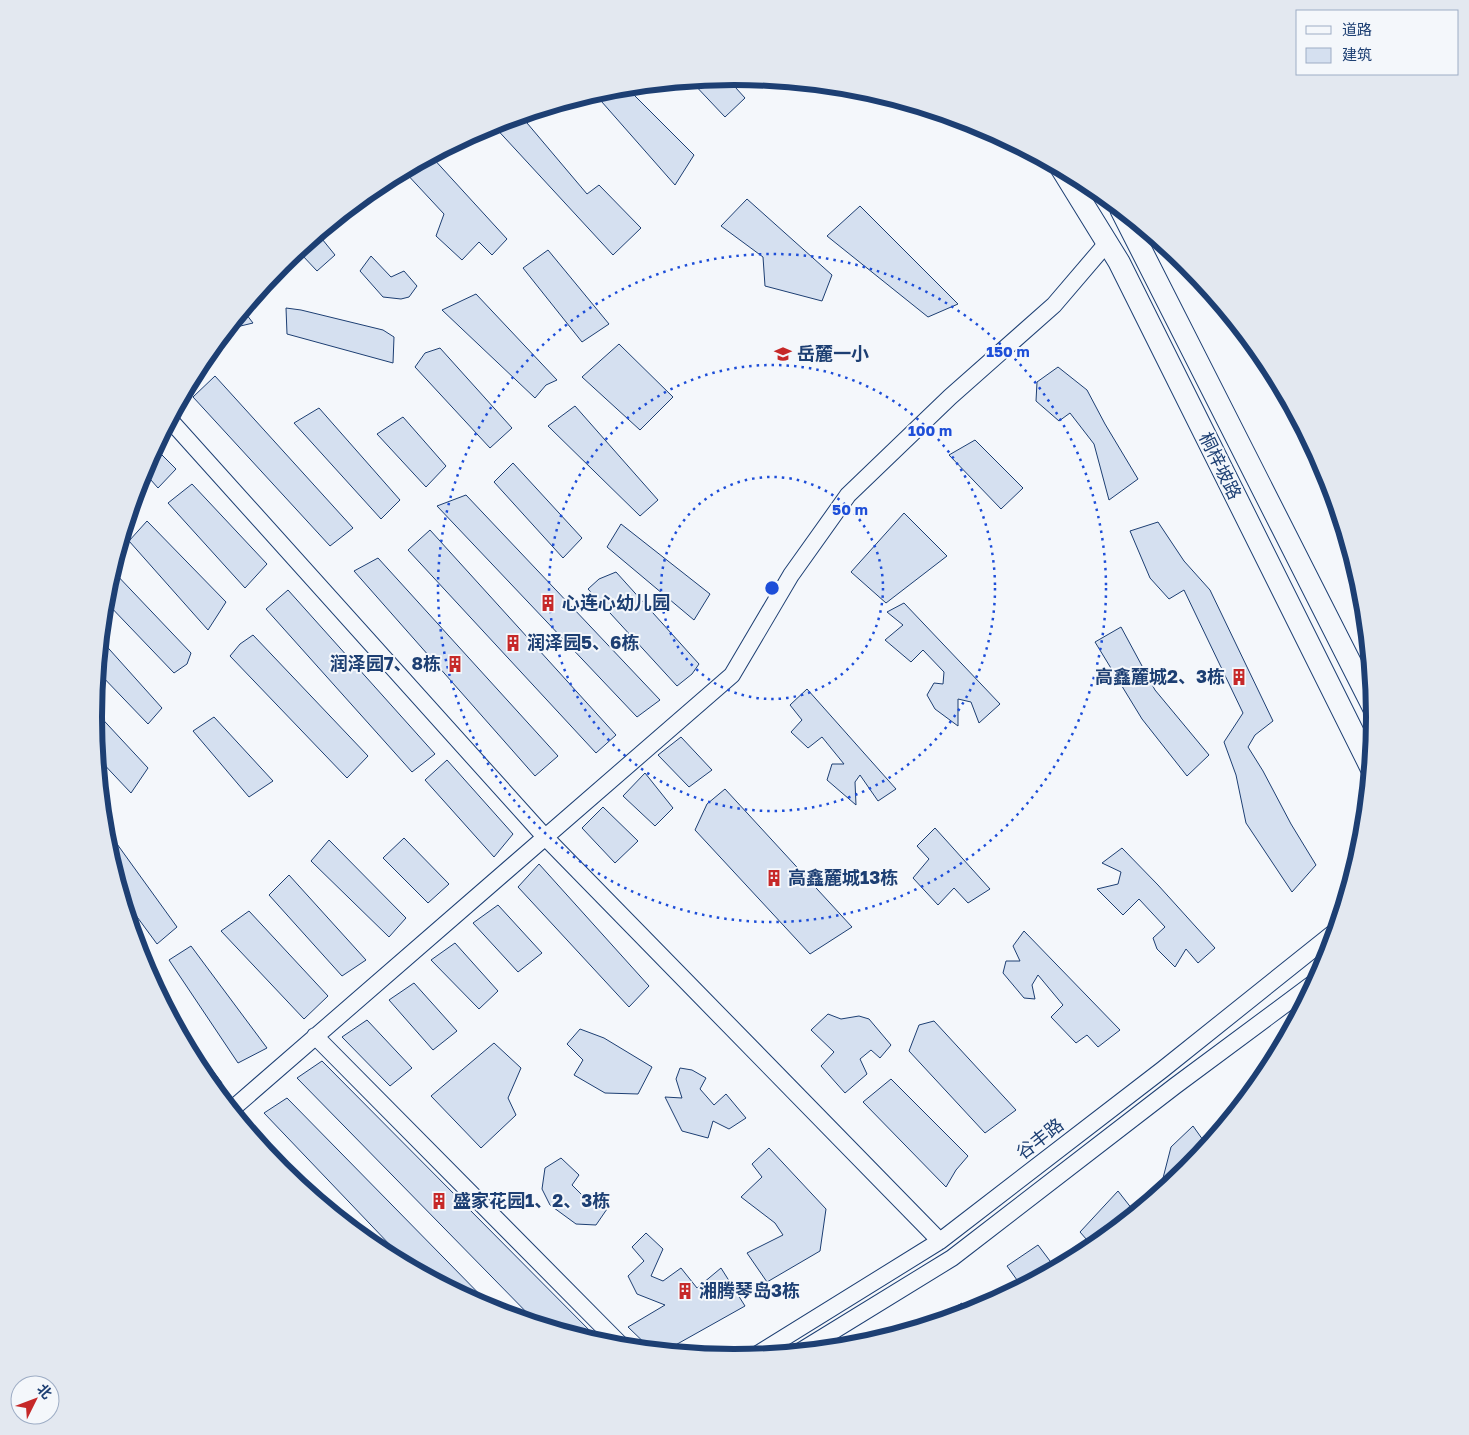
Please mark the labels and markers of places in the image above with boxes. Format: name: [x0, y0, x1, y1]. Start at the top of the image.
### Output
place label: 岳麓一小: [797, 342, 869, 364]
school or university icon: 岳麓一小: [773, 344, 793, 364]
centre of rings: [763, 579, 781, 597]
place label: 心连心幼儿园: [562, 591, 670, 613]
building icon: 心连心幼儿园: [538, 593, 558, 613]
place label: 润泽园5、6栋: [527, 631, 639, 653]
building icon: 润泽园5、6栋: [503, 633, 523, 653]
place label: 润泽园7、8栋: [330, 652, 441, 674]
building icon: 润泽园7、8栋: [445, 654, 465, 674]
place label: 高鑫麓城2、3栋: [1095, 665, 1225, 687]
building icon: 高鑫麓城2、3栋: [1229, 667, 1249, 687]
place label: 高鑫麓城13栋: [788, 866, 898, 888]
building icon: 高鑫麓城13栋: [764, 868, 784, 888]
place label: 盛家花园1、2、3栋: [453, 1189, 610, 1211]
building icon: 盛家花园1、2、3栋: [429, 1191, 449, 1211]
place label: 湘腾琴岛3栋: [699, 1279, 800, 1301]
building icon: 湘腾琴岛3栋: [675, 1281, 695, 1301]

